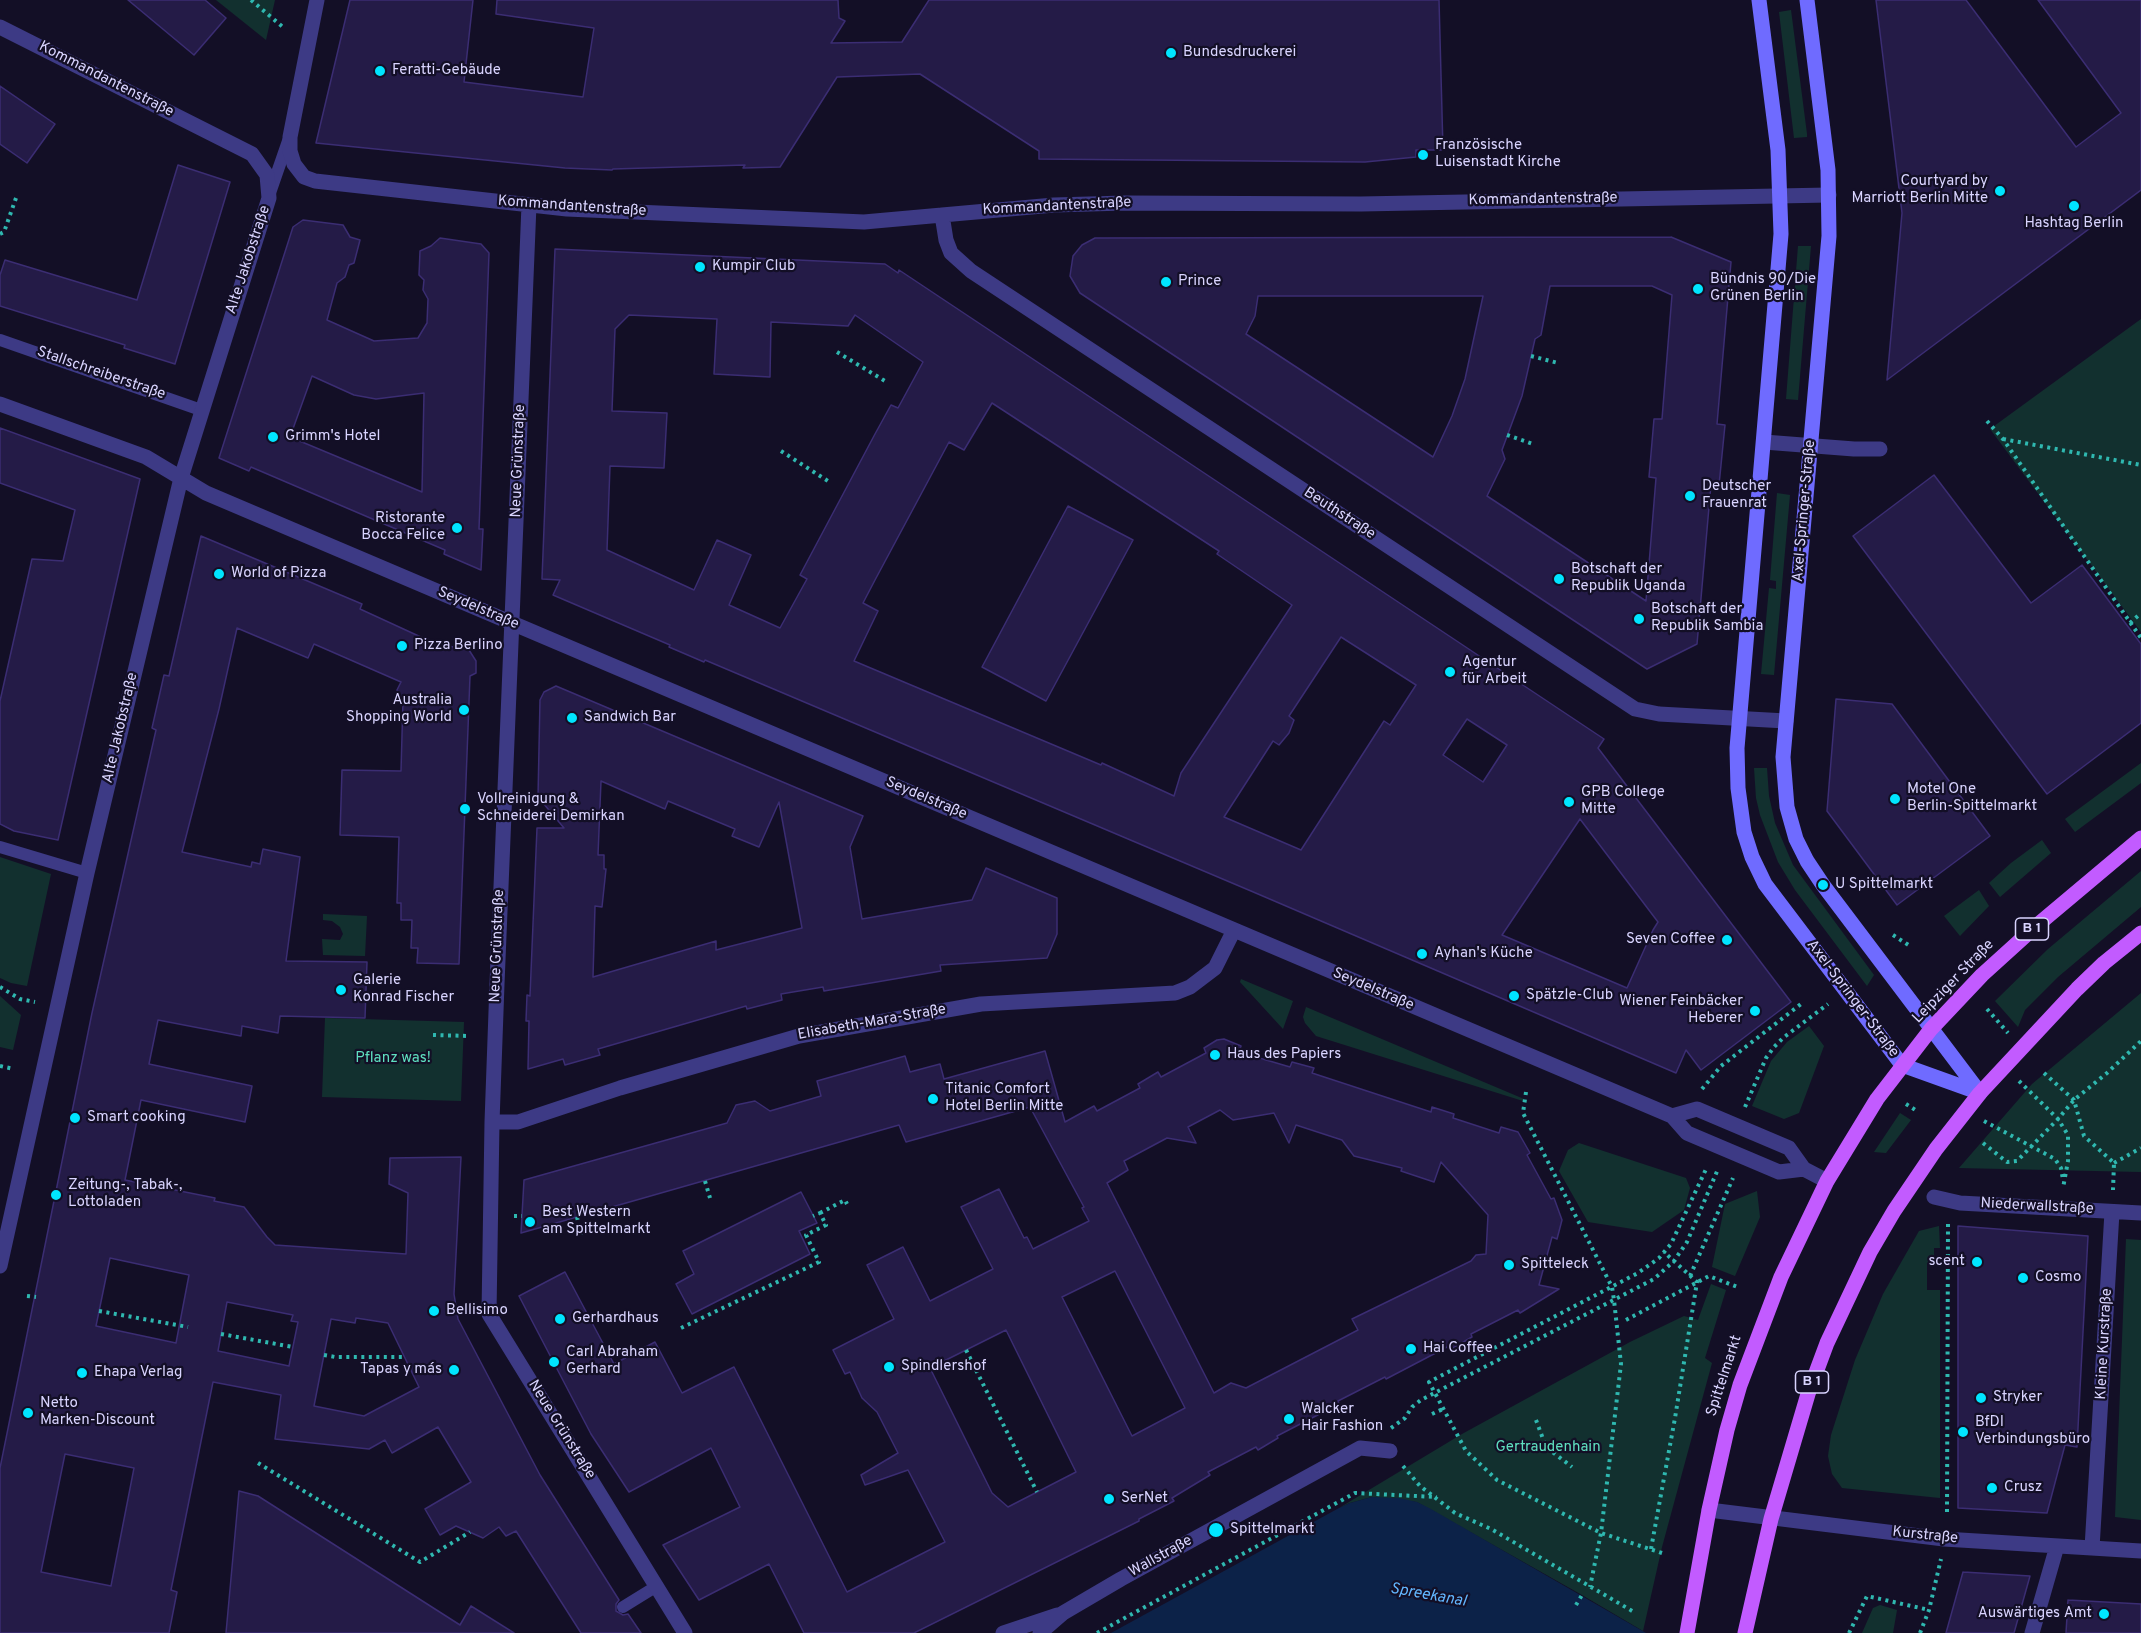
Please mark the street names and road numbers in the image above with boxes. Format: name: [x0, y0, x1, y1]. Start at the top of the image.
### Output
street label: Kommandantenstraße: [36, 38, 176, 122]
street label: Kommandantenstraße: [1468, 190, 1618, 210]
street label: Kommandantenstraße: [497, 193, 647, 221]
street label: Kommandantenstraße: [982, 194, 1132, 220]
street label: Alte Jakobstraße: [223, 203, 275, 317]
street label: Stallschreiberstraße: [34, 344, 168, 404]
street label: Neue Grünstraße: [508, 404, 530, 518]
street label: Axel-Springer-Straße: [1790, 439, 1820, 583]
street label: Beuthstraße: [1300, 484, 1378, 544]
street label: Seydelstraße: [435, 584, 521, 634]
street label: Alte Jakobstraße: [99, 671, 143, 785]
street label: Seydelstraße: [883, 774, 969, 824]
street label: Neue Grünstraße: [487, 889, 509, 1003]
road number: B 1: [2016, 918, 2048, 940]
street label: Leipziger Straße: [1909, 936, 1999, 1028]
street label: Axel-Springer-Straße: [1802, 937, 1902, 1061]
street label: Seydelstraße: [1330, 965, 1416, 1015]
street label: Elisabeth-Mara-Straße: [796, 1001, 948, 1045]
street label: Niederwallstraße: [1980, 1195, 2094, 1219]
street label: Kleine Kurstraße: [2093, 1288, 2117, 1400]
street label: Spittelmarkt: [1703, 1333, 1747, 1419]
road number: B 1: [1796, 1371, 1828, 1393]
street label: Neue Grünstraße: [523, 1377, 599, 1483]
street label: Kurstraße: [1891, 1524, 1959, 1548]
street label: Wallstraße: [1126, 1532, 1196, 1582]

